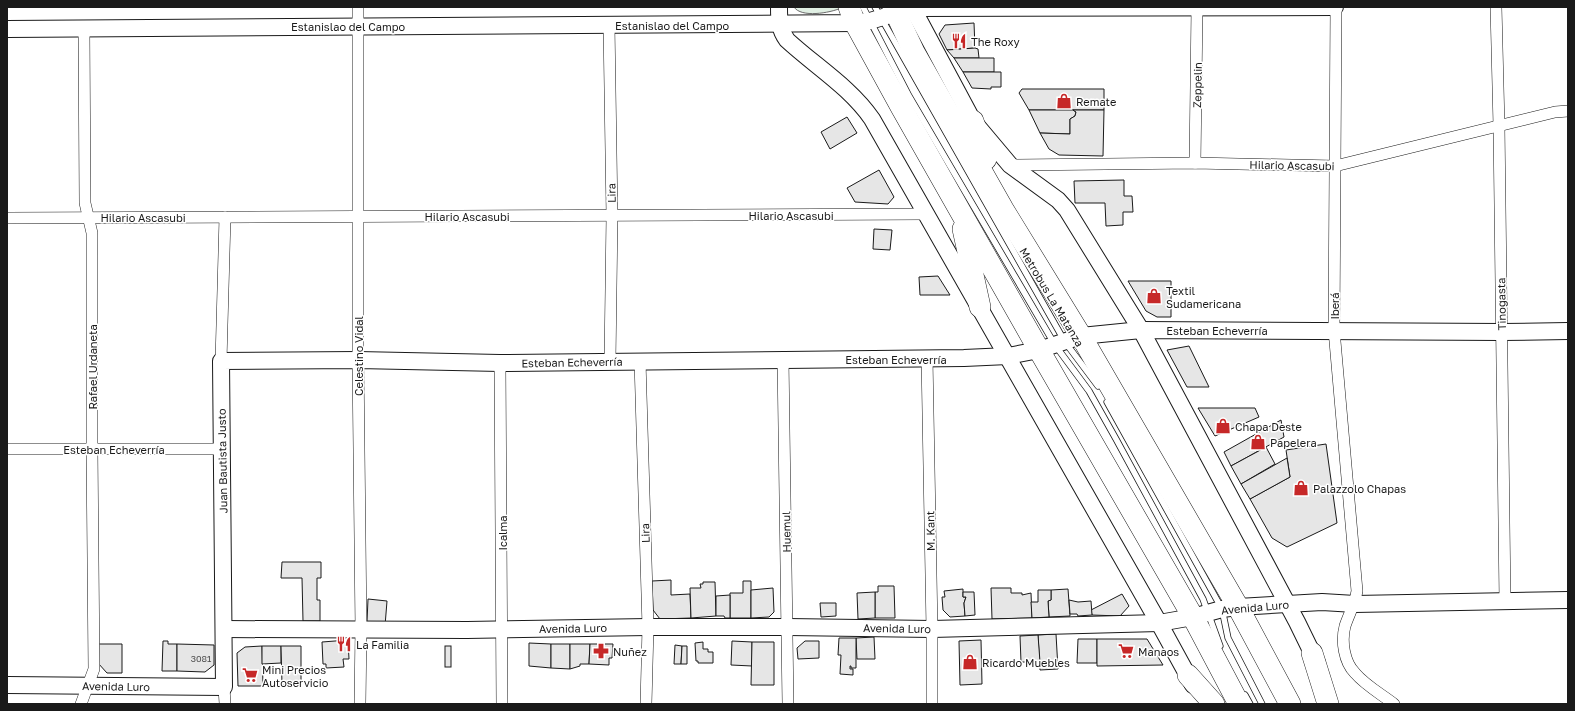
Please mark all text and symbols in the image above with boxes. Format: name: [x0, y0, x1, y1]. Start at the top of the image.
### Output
street label: Estanislao del Campo: [615, 19, 729, 32]
street label: Estanislao del Campo: [291, 20, 405, 33]
restaurant icon: The Roxy: [950, 32, 968, 50]
place label: The Roxy: [971, 35, 1020, 48]
street label: Zeppelin: [1190, 62, 1204, 108]
shop icon: Remate: [1055, 92, 1073, 110]
place label: Remate: [1076, 95, 1116, 108]
street label: Hilario Ascasubi: [1249, 158, 1335, 172]
street label: Lira: [604, 183, 618, 203]
street label: Hilario Ascasubi: [748, 209, 834, 222]
street label: Hilario Ascasubi: [424, 210, 510, 223]
street label: Hilario Ascasubi: [100, 211, 186, 224]
street label: Metrobus La Matanza: [1017, 245, 1087, 349]
street label: Tinogasta: [1494, 278, 1508, 330]
place label: Textil Sudamericana: [1166, 284, 1241, 310]
shop icon: Textil Sudamericana: [1145, 287, 1163, 305]
street label: Iberá: [1328, 293, 1341, 320]
street label: Celestino Vidal: [352, 316, 365, 396]
street label: Rafael Urdaneta: [86, 324, 99, 410]
street label: Esteban Echeverría: [1166, 324, 1268, 337]
street label: Esteban Echeverría: [845, 353, 947, 366]
street label: Esteban Echeverría: [521, 355, 623, 369]
street label: Juan Bautista Justo: [215, 408, 229, 514]
shop icon: Chapa Deste: [1214, 417, 1232, 435]
place label: Chapa Deste: [1235, 420, 1302, 433]
shop icon: Papelera: [1249, 433, 1267, 451]
place label: Papelera: [1270, 436, 1317, 449]
street label: Esteban Echeverría: [63, 443, 165, 456]
shop icon: Palazzolo Chapas: [1292, 479, 1310, 497]
place label: Palazzolo Chapas: [1313, 482, 1406, 495]
street label: Huemul: [779, 511, 793, 553]
street label: M. Kant: [923, 511, 937, 551]
street label: Icalma: [496, 515, 509, 551]
street label: Lira: [638, 523, 652, 543]
street label: Avenida Luro: [1221, 598, 1290, 616]
street label: Avenida Luro: [539, 621, 607, 635]
street label: Avenida Luro: [863, 621, 931, 635]
restaurant icon: La Familia: [335, 635, 353, 653]
place label: La Familia: [356, 638, 409, 651]
pharmacy icon: Nuñez: [592, 642, 610, 660]
supermarket icon: Manaos: [1117, 642, 1135, 660]
place label: Nuñez: [613, 645, 647, 658]
place label: Manaos: [1138, 645, 1179, 658]
house number: 3081: [191, 653, 212, 664]
shop icon: Ricardo Muebles: [961, 653, 979, 671]
place label: Ricardo Muebles: [982, 656, 1070, 669]
place label: Mini Precios Autoservicio: [262, 663, 329, 689]
supermarket icon: Mini Precios Autoservicio: [241, 666, 259, 684]
street label: Avenida Luro: [82, 679, 150, 693]

